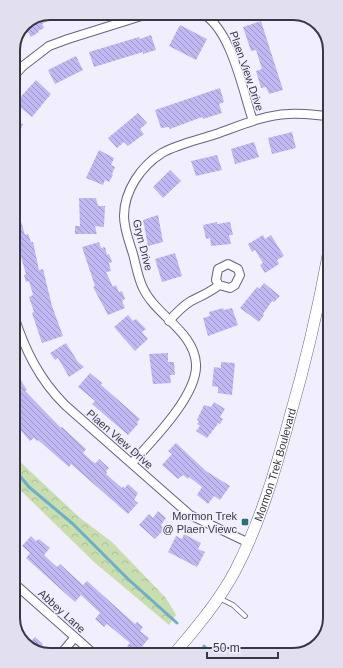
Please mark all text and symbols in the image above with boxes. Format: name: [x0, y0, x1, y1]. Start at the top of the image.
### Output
street label: Plaen View Drive: [228, 30, 266, 112]
street label: Gryn Drive: [131, 218, 155, 272]
street label: Plaen View Drive: [85, 407, 155, 471]
street label: Mormon Trek Boulevard: [252, 407, 298, 523]
place label: Mormon Trek @ Plaen Viewc: [162, 510, 237, 535]
marker: Mormon Trek @ Plaen Viewc: [240, 517, 250, 527]
street label: Abbey Lane: [36, 587, 88, 635]
scale bar: [207, 634, 278, 660]
text: 50 m: [213, 641, 240, 655]

